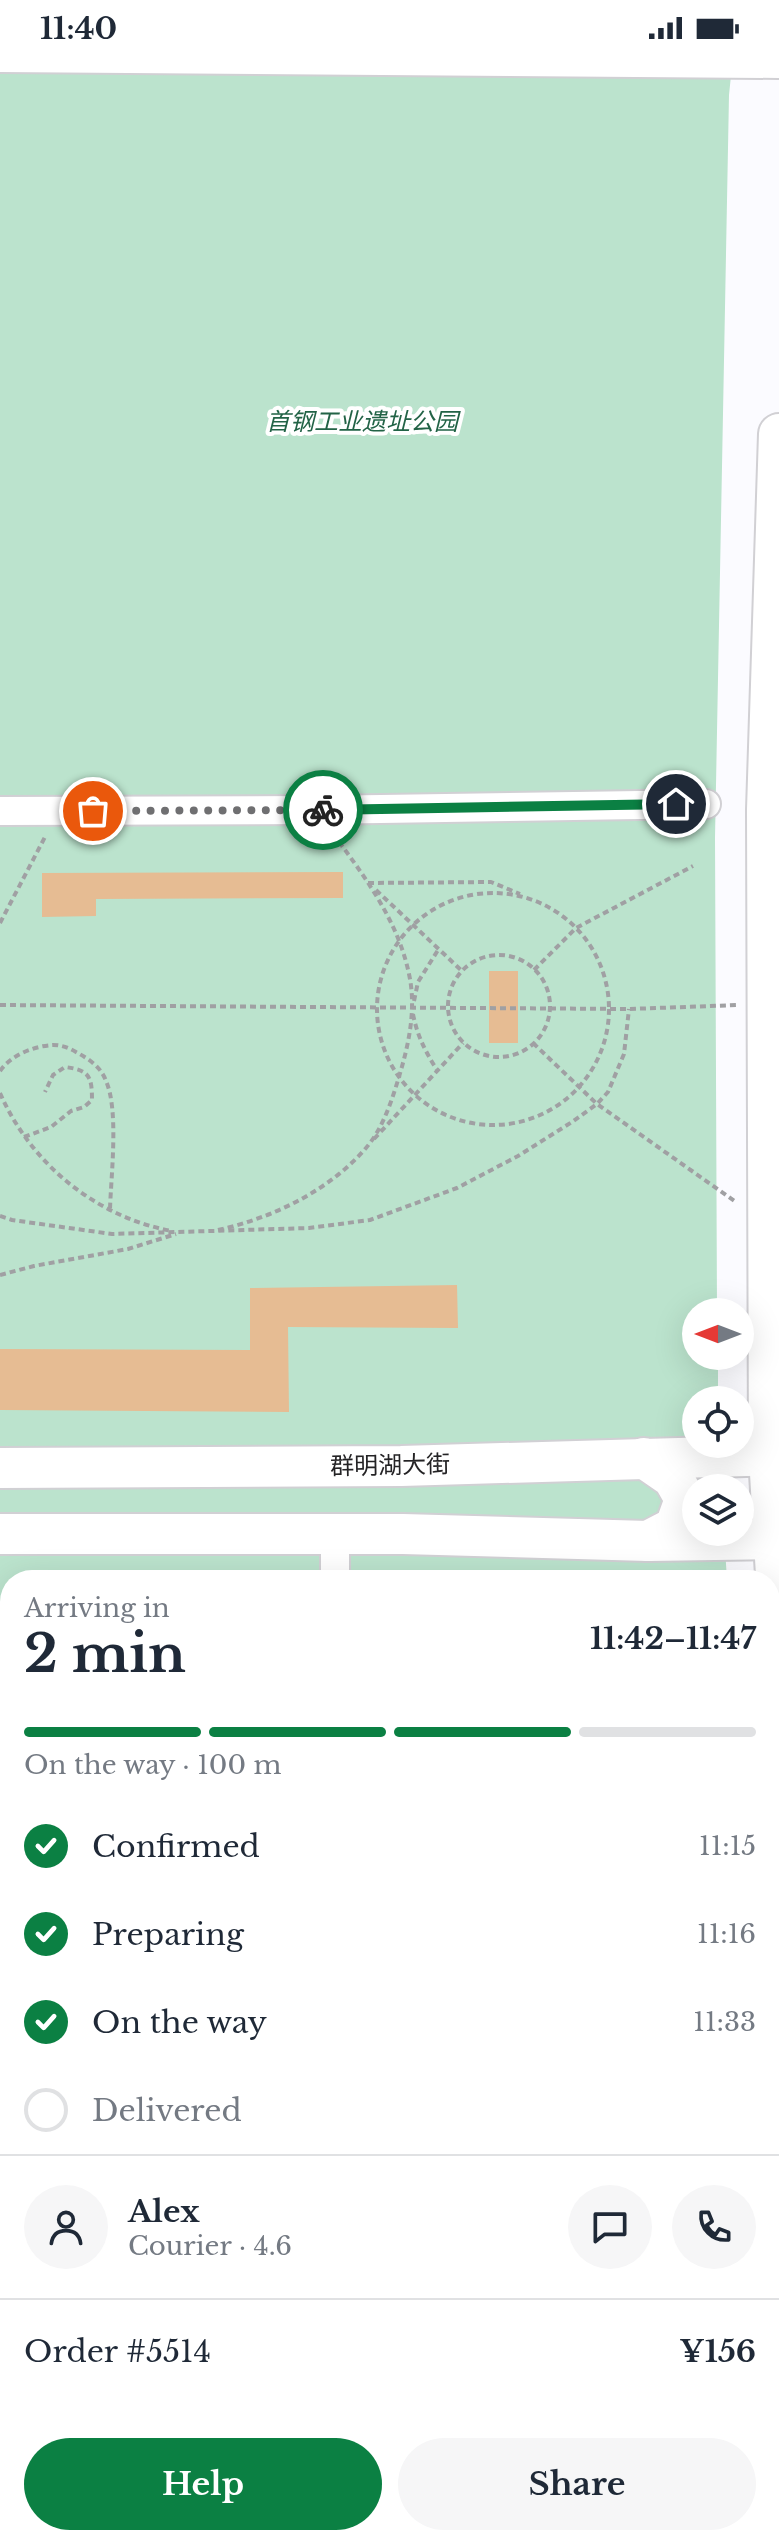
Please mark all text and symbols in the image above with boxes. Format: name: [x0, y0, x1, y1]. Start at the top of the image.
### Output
text: 11:40: [40, 10, 117, 47]
park label: 首钢工业遗址公园: [266, 407, 461, 436]
courier: [283, 770, 363, 850]
pin: [642, 770, 710, 838]
pin: [59, 777, 127, 845]
icon: home: [654, 782, 698, 826]
icon: bike: [301, 788, 345, 832]
icon: bag: [71, 789, 115, 833]
north arrow: [682, 1298, 754, 1370]
map controls: [682, 1298, 754, 1546]
button: locate: [682, 1386, 754, 1458]
street label: 群明湖大街: [330, 1449, 450, 1481]
button: layers: [682, 1474, 754, 1546]
text: Arriving in: [24, 1592, 170, 1624]
text: 11:42–11:47: [590, 1620, 756, 1657]
text: 2 min: [24, 1622, 186, 1686]
text: On the way · 100 m: [24, 1749, 281, 1781]
icon: check: [24, 1824, 68, 1868]
text: Confirmed: [92, 1828, 260, 1865]
text: 11:15: [699, 1830, 756, 1862]
icon: check: [24, 1912, 68, 1956]
text: Preparing: [92, 1916, 244, 1953]
text: 11:16: [697, 1918, 756, 1950]
icon: check: [24, 2000, 68, 2044]
text: On the way: [92, 2004, 267, 2041]
text: 11:33: [693, 2006, 756, 2038]
text: Delivered: [92, 2092, 242, 2129]
button: person: [24, 2185, 108, 2269]
button: chat: [568, 2185, 652, 2269]
button: phone: [672, 2185, 756, 2269]
text: Alex: [128, 2193, 200, 2230]
text: Courier · 4.6: [128, 2230, 292, 2262]
text: Order #5514: [24, 2333, 211, 2370]
text: ¥156: [679, 2333, 756, 2370]
button: Help: [24, 2438, 382, 2530]
button: Share: [398, 2438, 756, 2530]

